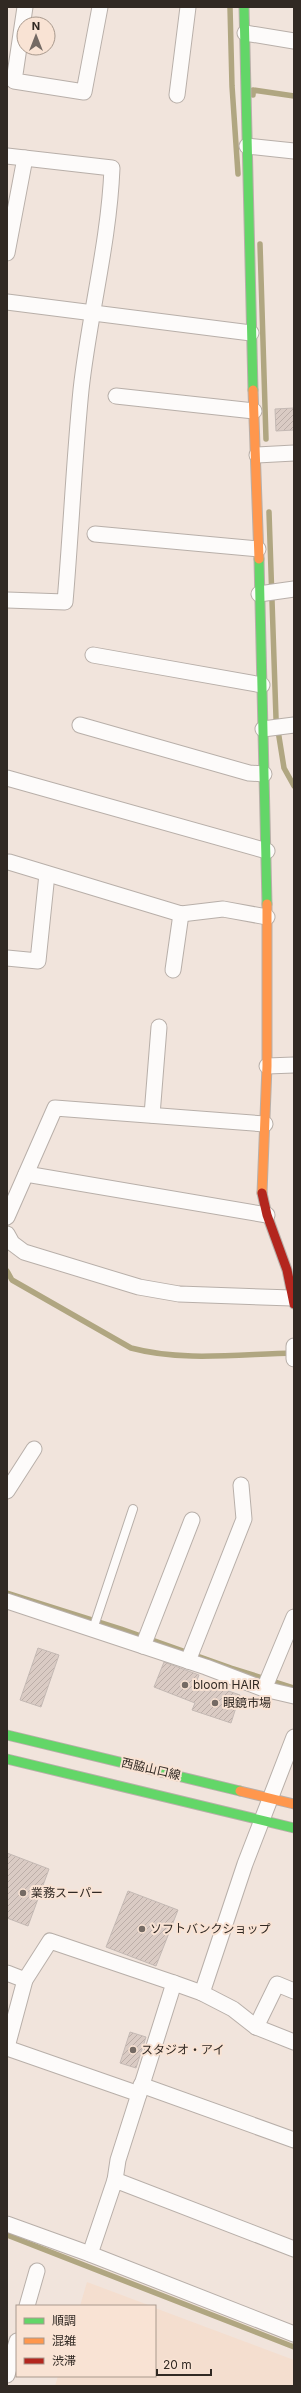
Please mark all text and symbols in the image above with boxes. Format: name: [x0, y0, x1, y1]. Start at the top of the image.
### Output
north arrow: [16, 16, 56, 56]
text: N: [32, 19, 40, 33]
place label: bloom HAIR: [193, 1677, 260, 1692]
marker: bloom HAIR: [180, 1680, 190, 1690]
place label: 眼鏡市場: [223, 1695, 271, 1710]
marker: 眼鏡市場: [210, 1698, 220, 1708]
street label: 西脇山口線: [120, 1754, 182, 1783]
place label: 業務スーパー: [31, 1885, 103, 1900]
marker: 業務スーパー: [18, 1888, 28, 1898]
place label: ソフトバンクショップ: [150, 1921, 271, 1936]
marker: ソフトバンクショップ: [137, 1924, 147, 1934]
place label: スタジオ・アイ: [141, 2042, 224, 2057]
marker: スタジオ・アイ: [128, 2045, 138, 2055]
legend: [16, 2305, 156, 2377]
text: 順調: [52, 2313, 76, 2328]
text: 混雑: [52, 2333, 76, 2348]
scale bar: [157, 2351, 211, 2377]
text: 渋滞: [52, 2353, 76, 2368]
text: 20 m: [163, 2357, 192, 2372]

